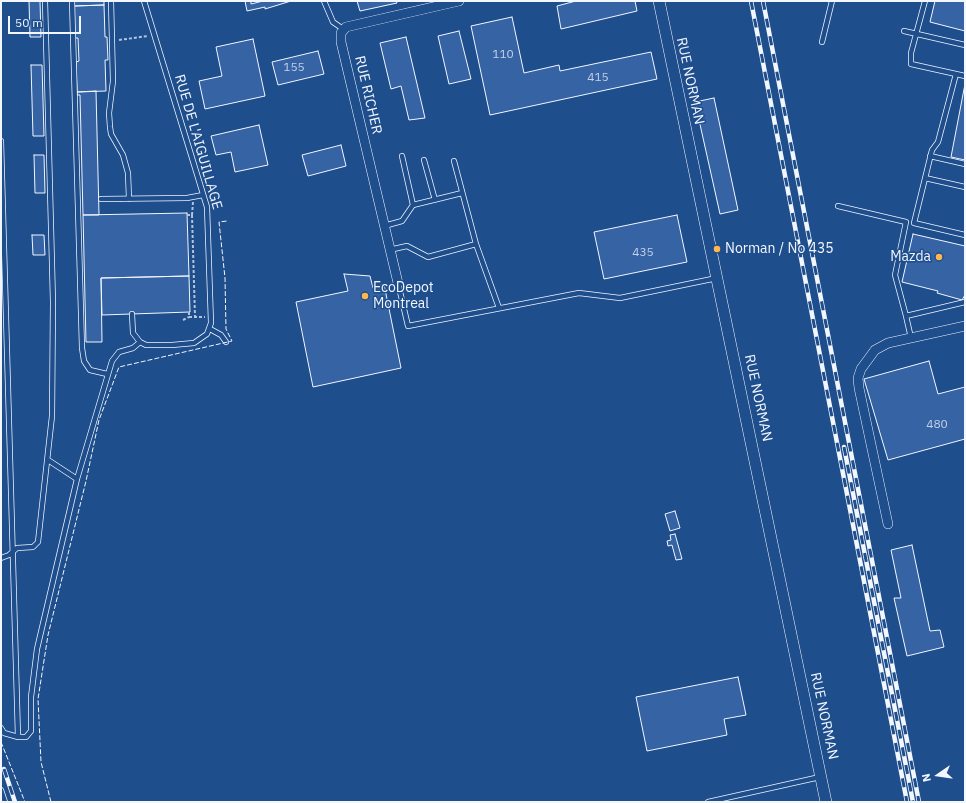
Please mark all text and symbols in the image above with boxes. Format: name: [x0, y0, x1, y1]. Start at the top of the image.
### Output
scale bar: [10, 8, 83, 34]
text: 50 m: [15, 15, 43, 30]
street label: RUE NORMAN: [673, 36, 707, 126]
house number: 110: [492, 48, 514, 62]
street label: RUE RICHER: [351, 54, 385, 136]
house number: 155: [283, 61, 305, 75]
house number: 415: [587, 71, 609, 85]
street label: RUE DE L'AIGUILLAGE: [171, 73, 225, 211]
place label: Norman / No 435: [725, 241, 834, 257]
marker: Norman / No 435: [712, 244, 722, 254]
house number: 435: [632, 246, 654, 260]
place label: Mazda: [890, 249, 931, 265]
marker: Mazda: [934, 252, 944, 262]
place label: EcoDepot Montreal: [373, 280, 434, 312]
marker: EcoDepot Montreal: [360, 291, 370, 301]
street label: RUE NORMAN: [741, 353, 775, 443]
house number: 480: [926, 418, 948, 432]
street label: RUE NORMAN: [807, 671, 841, 761]
north arrow: [918, 755, 958, 795]
text: N: [919, 772, 934, 783]

